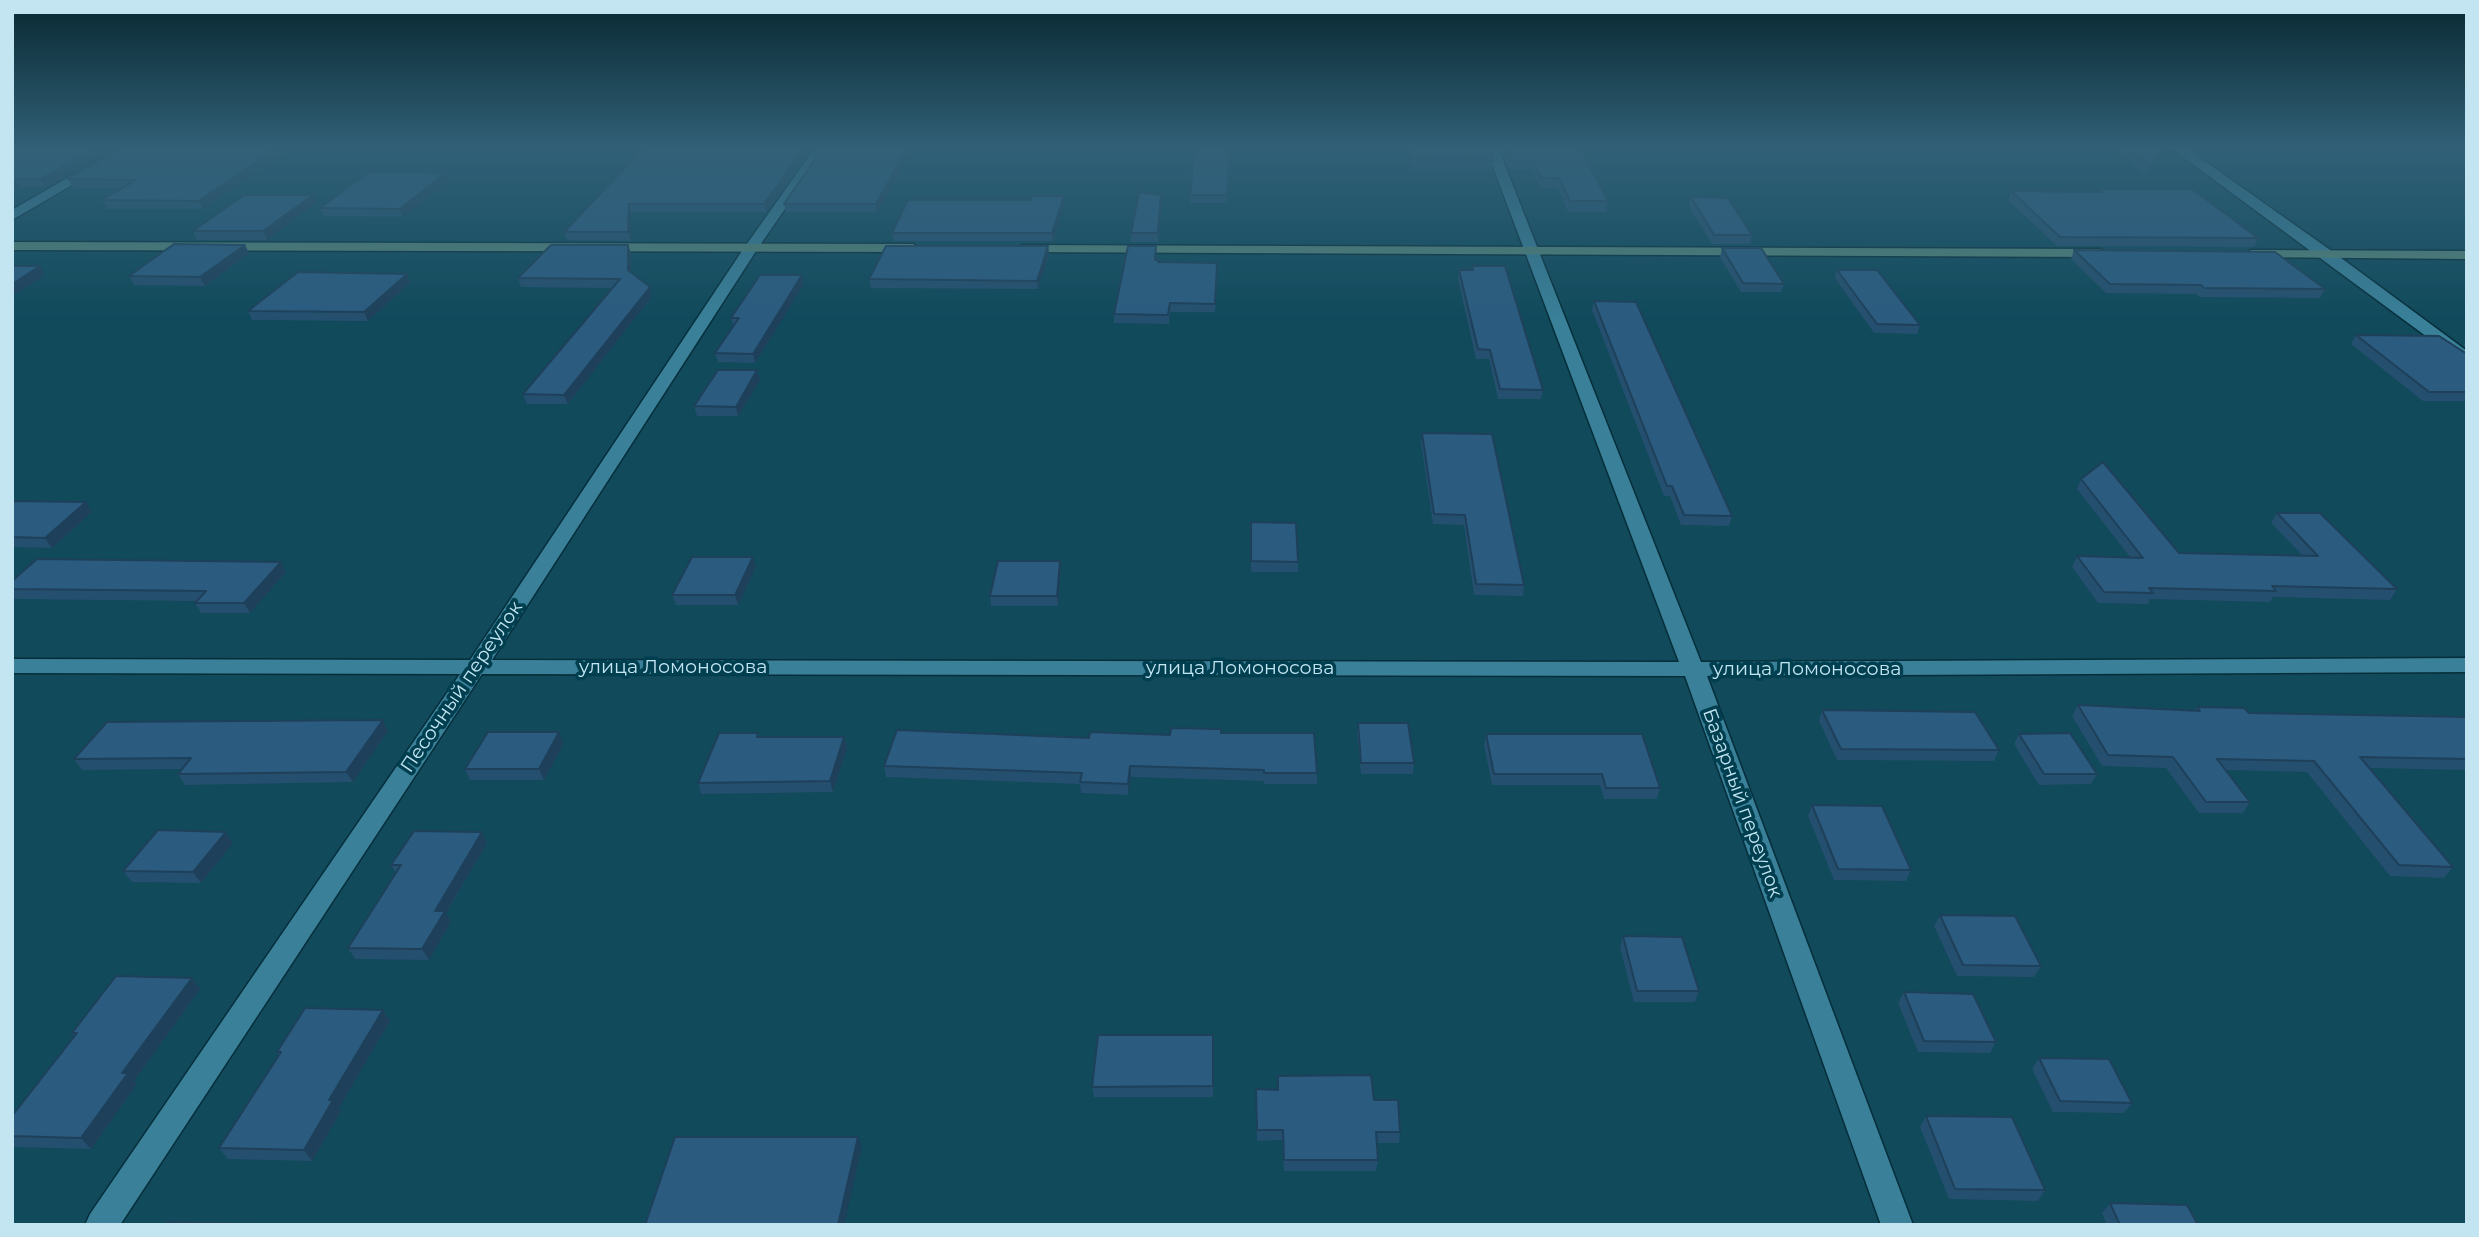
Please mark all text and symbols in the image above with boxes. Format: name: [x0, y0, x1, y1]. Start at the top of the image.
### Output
street label: Песочный переулок: [396, 597, 528, 777]
street label: улица Ломоносова: [579, 656, 767, 678]
street label: улица Ломоносова: [1146, 657, 1334, 679]
street label: улица Ломоносова: [1713, 658, 1901, 680]
street label: Базарный переулок: [1697, 705, 1787, 901]

